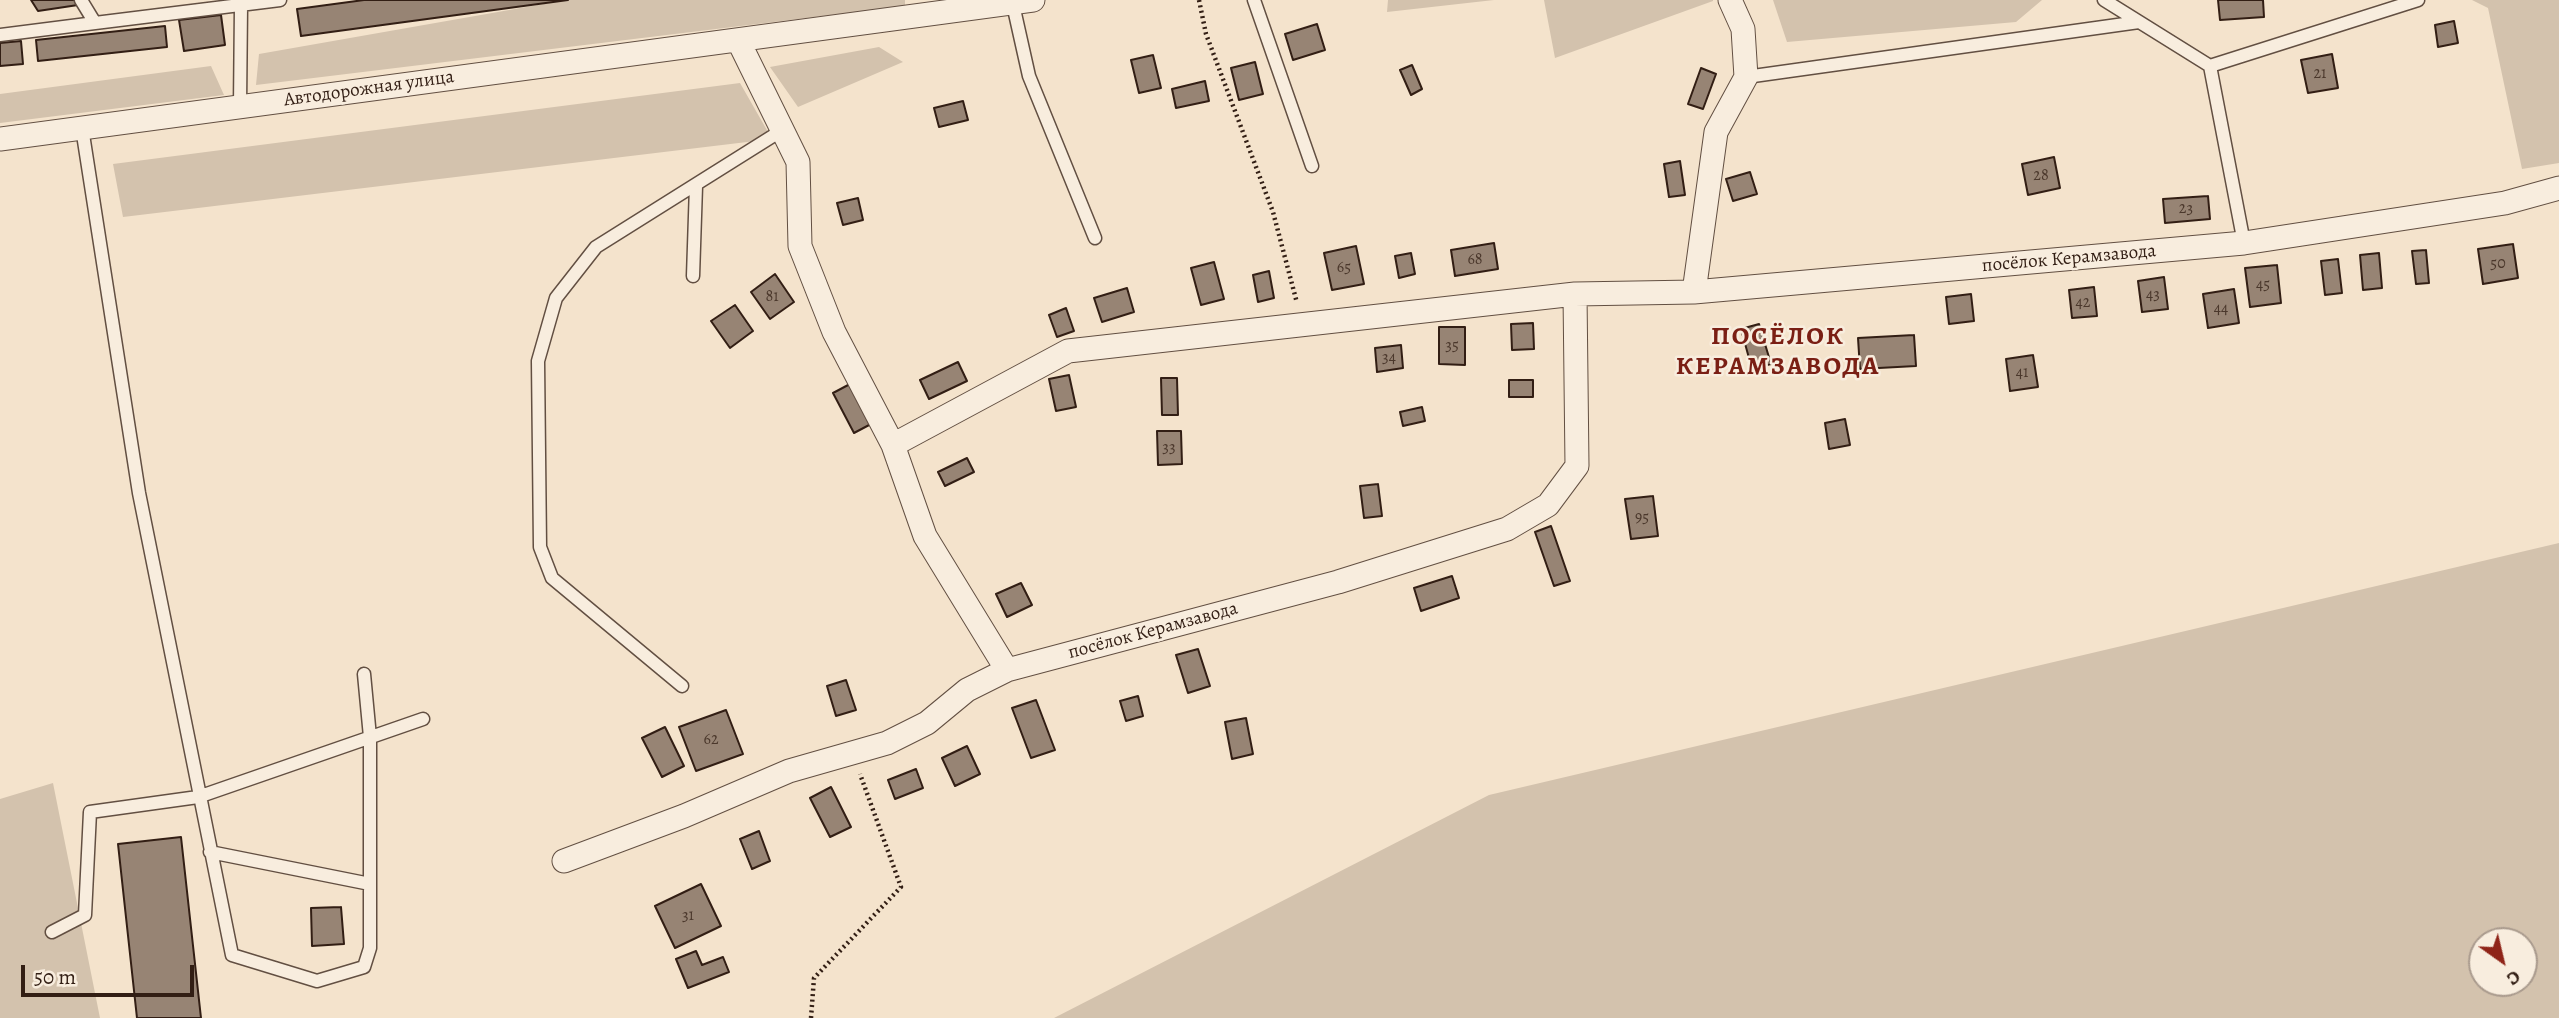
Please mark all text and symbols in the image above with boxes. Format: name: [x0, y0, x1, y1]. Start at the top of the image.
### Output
house number: 21: [2313, 64, 2327, 84]
street label: Автодорожная улица: [282, 66, 456, 112]
house number: 28: [2033, 166, 2049, 186]
house number: 23: [2179, 199, 2193, 219]
street label: посёлок Керамзавода: [1981, 240, 2157, 278]
house number: 68: [1467, 250, 1483, 270]
house number: 50: [2490, 254, 2506, 274]
house number: 65: [1337, 258, 1351, 278]
house number: 45: [2256, 275, 2270, 295]
house number: 43: [2146, 285, 2160, 305]
house number: 81: [765, 287, 779, 307]
house number: 42: [2076, 293, 2090, 313]
house number: 44: [2214, 299, 2228, 319]
district label: ПОСЁЛОК КЕРАМЗАВОДА: [1677, 322, 1879, 384]
house number: 35: [1445, 336, 1459, 356]
house number: 34: [1382, 348, 1396, 368]
house number: 41: [2016, 363, 2028, 383]
house number: 33: [1162, 438, 1176, 458]
house number: 95: [1635, 508, 1649, 528]
street label: посёлок Керамзавода: [1066, 597, 1240, 665]
house number: 62: [704, 730, 718, 750]
house number: 31: [682, 906, 694, 926]
north arrow: [2468, 927, 2538, 997]
scale bar: [24, 951, 198, 995]
text: 50 m: [34, 963, 76, 991]
text: С: [2501, 964, 2526, 992]

